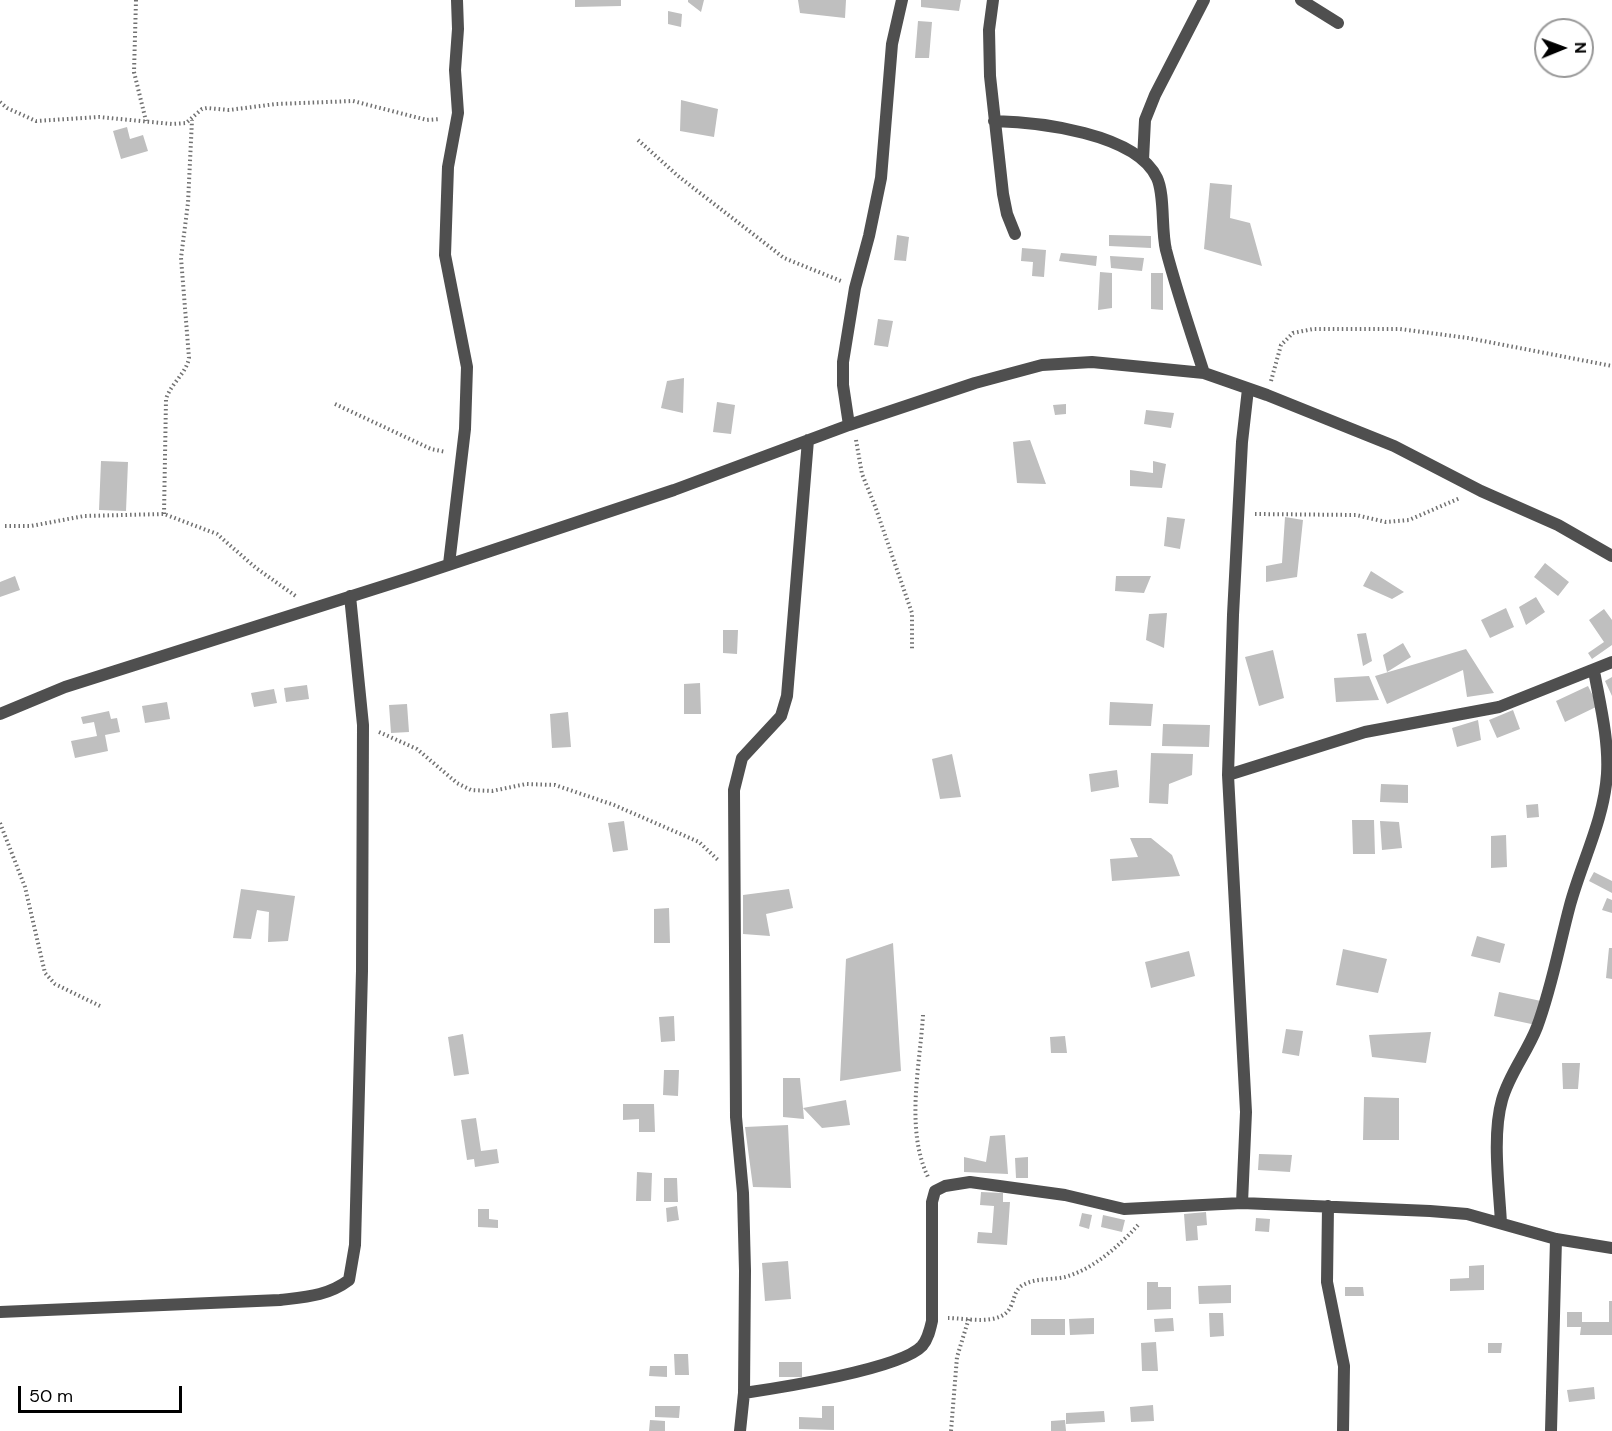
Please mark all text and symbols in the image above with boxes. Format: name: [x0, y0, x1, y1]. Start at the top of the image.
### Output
north arrow: [1534, 18, 1594, 78]
text: N: [1570, 42, 1591, 54]
scale bar: [21, 1374, 184, 1412]
text: 50 m: [29, 1384, 73, 1408]

